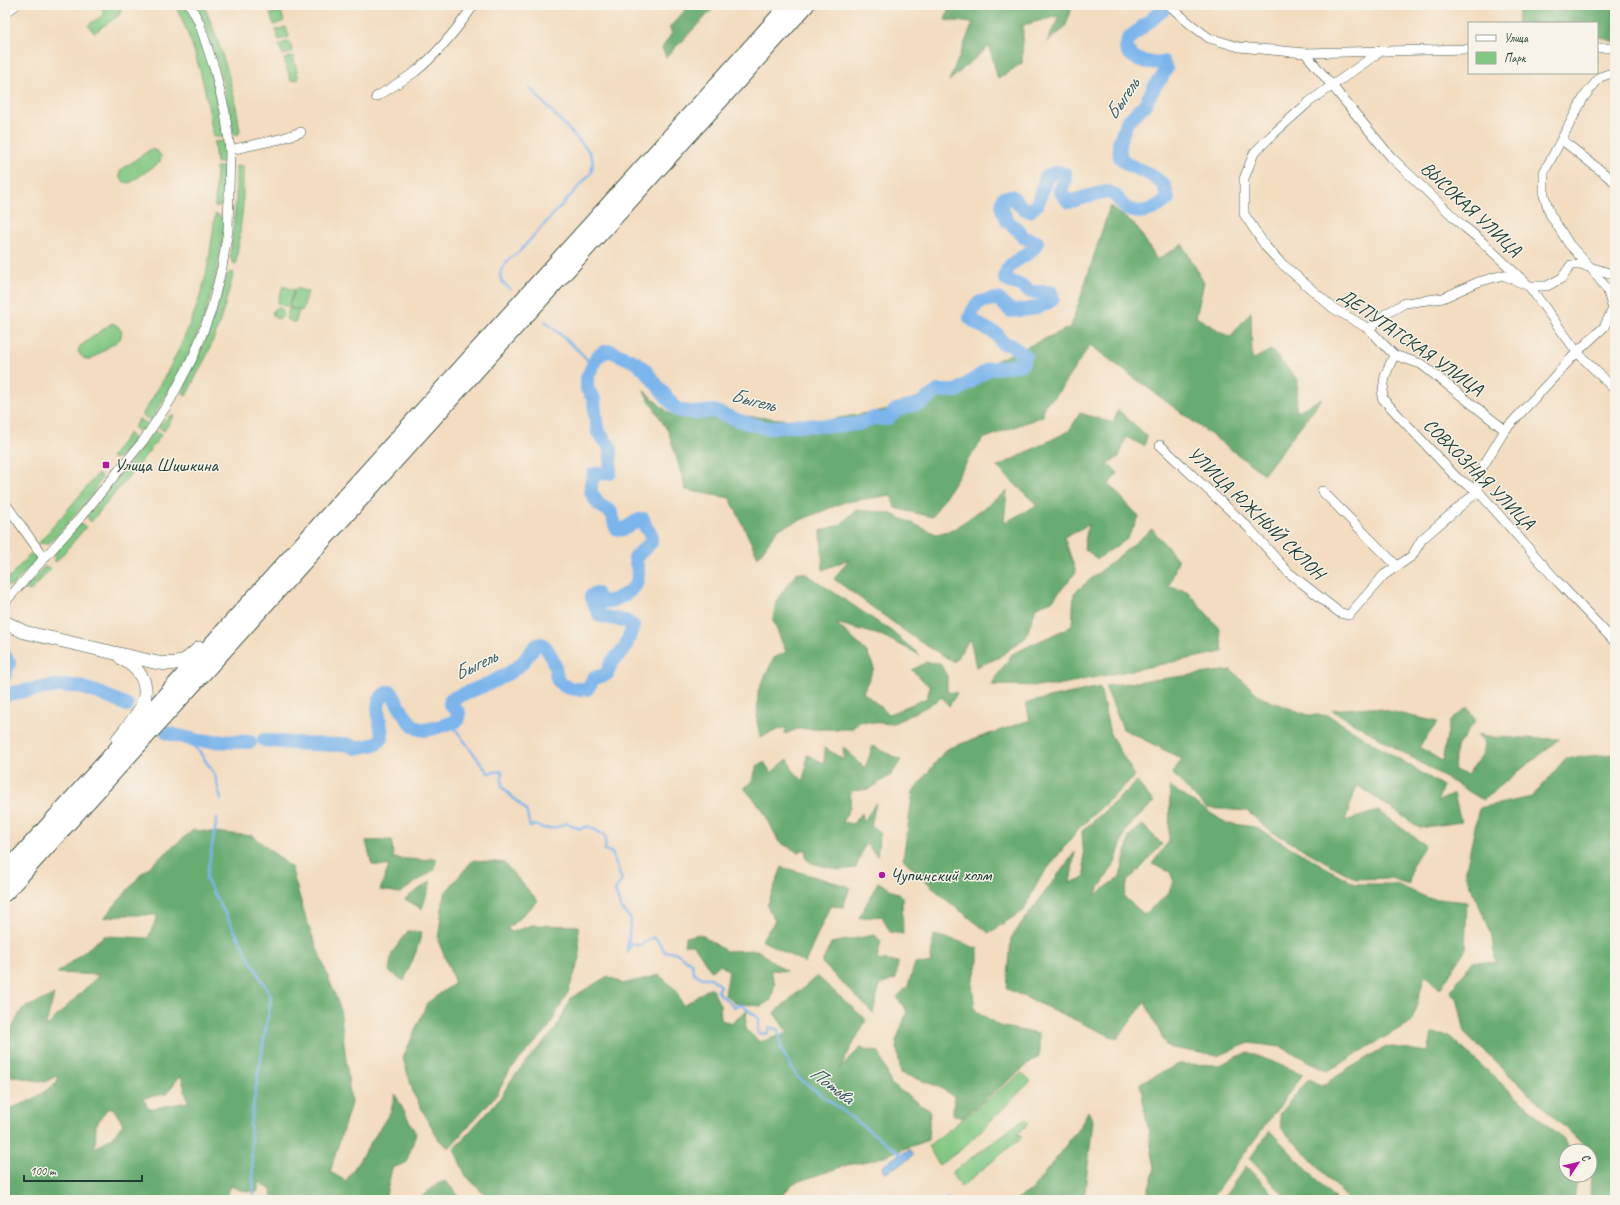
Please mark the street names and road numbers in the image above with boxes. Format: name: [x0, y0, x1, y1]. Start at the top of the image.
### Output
street label: ВЫСОКАЯ УЛИЦА: [1416, 156, 1527, 262]
street label: ДЕПУТАТСКАЯ УЛИЦА: [1334, 283, 1488, 401]
street label: СОВХОЗНАЯ УЛИЦА: [1418, 413, 1541, 536]
street label: УЛИЦА ЮЖНЫЙ СКЛОН: [1183, 441, 1332, 587]

